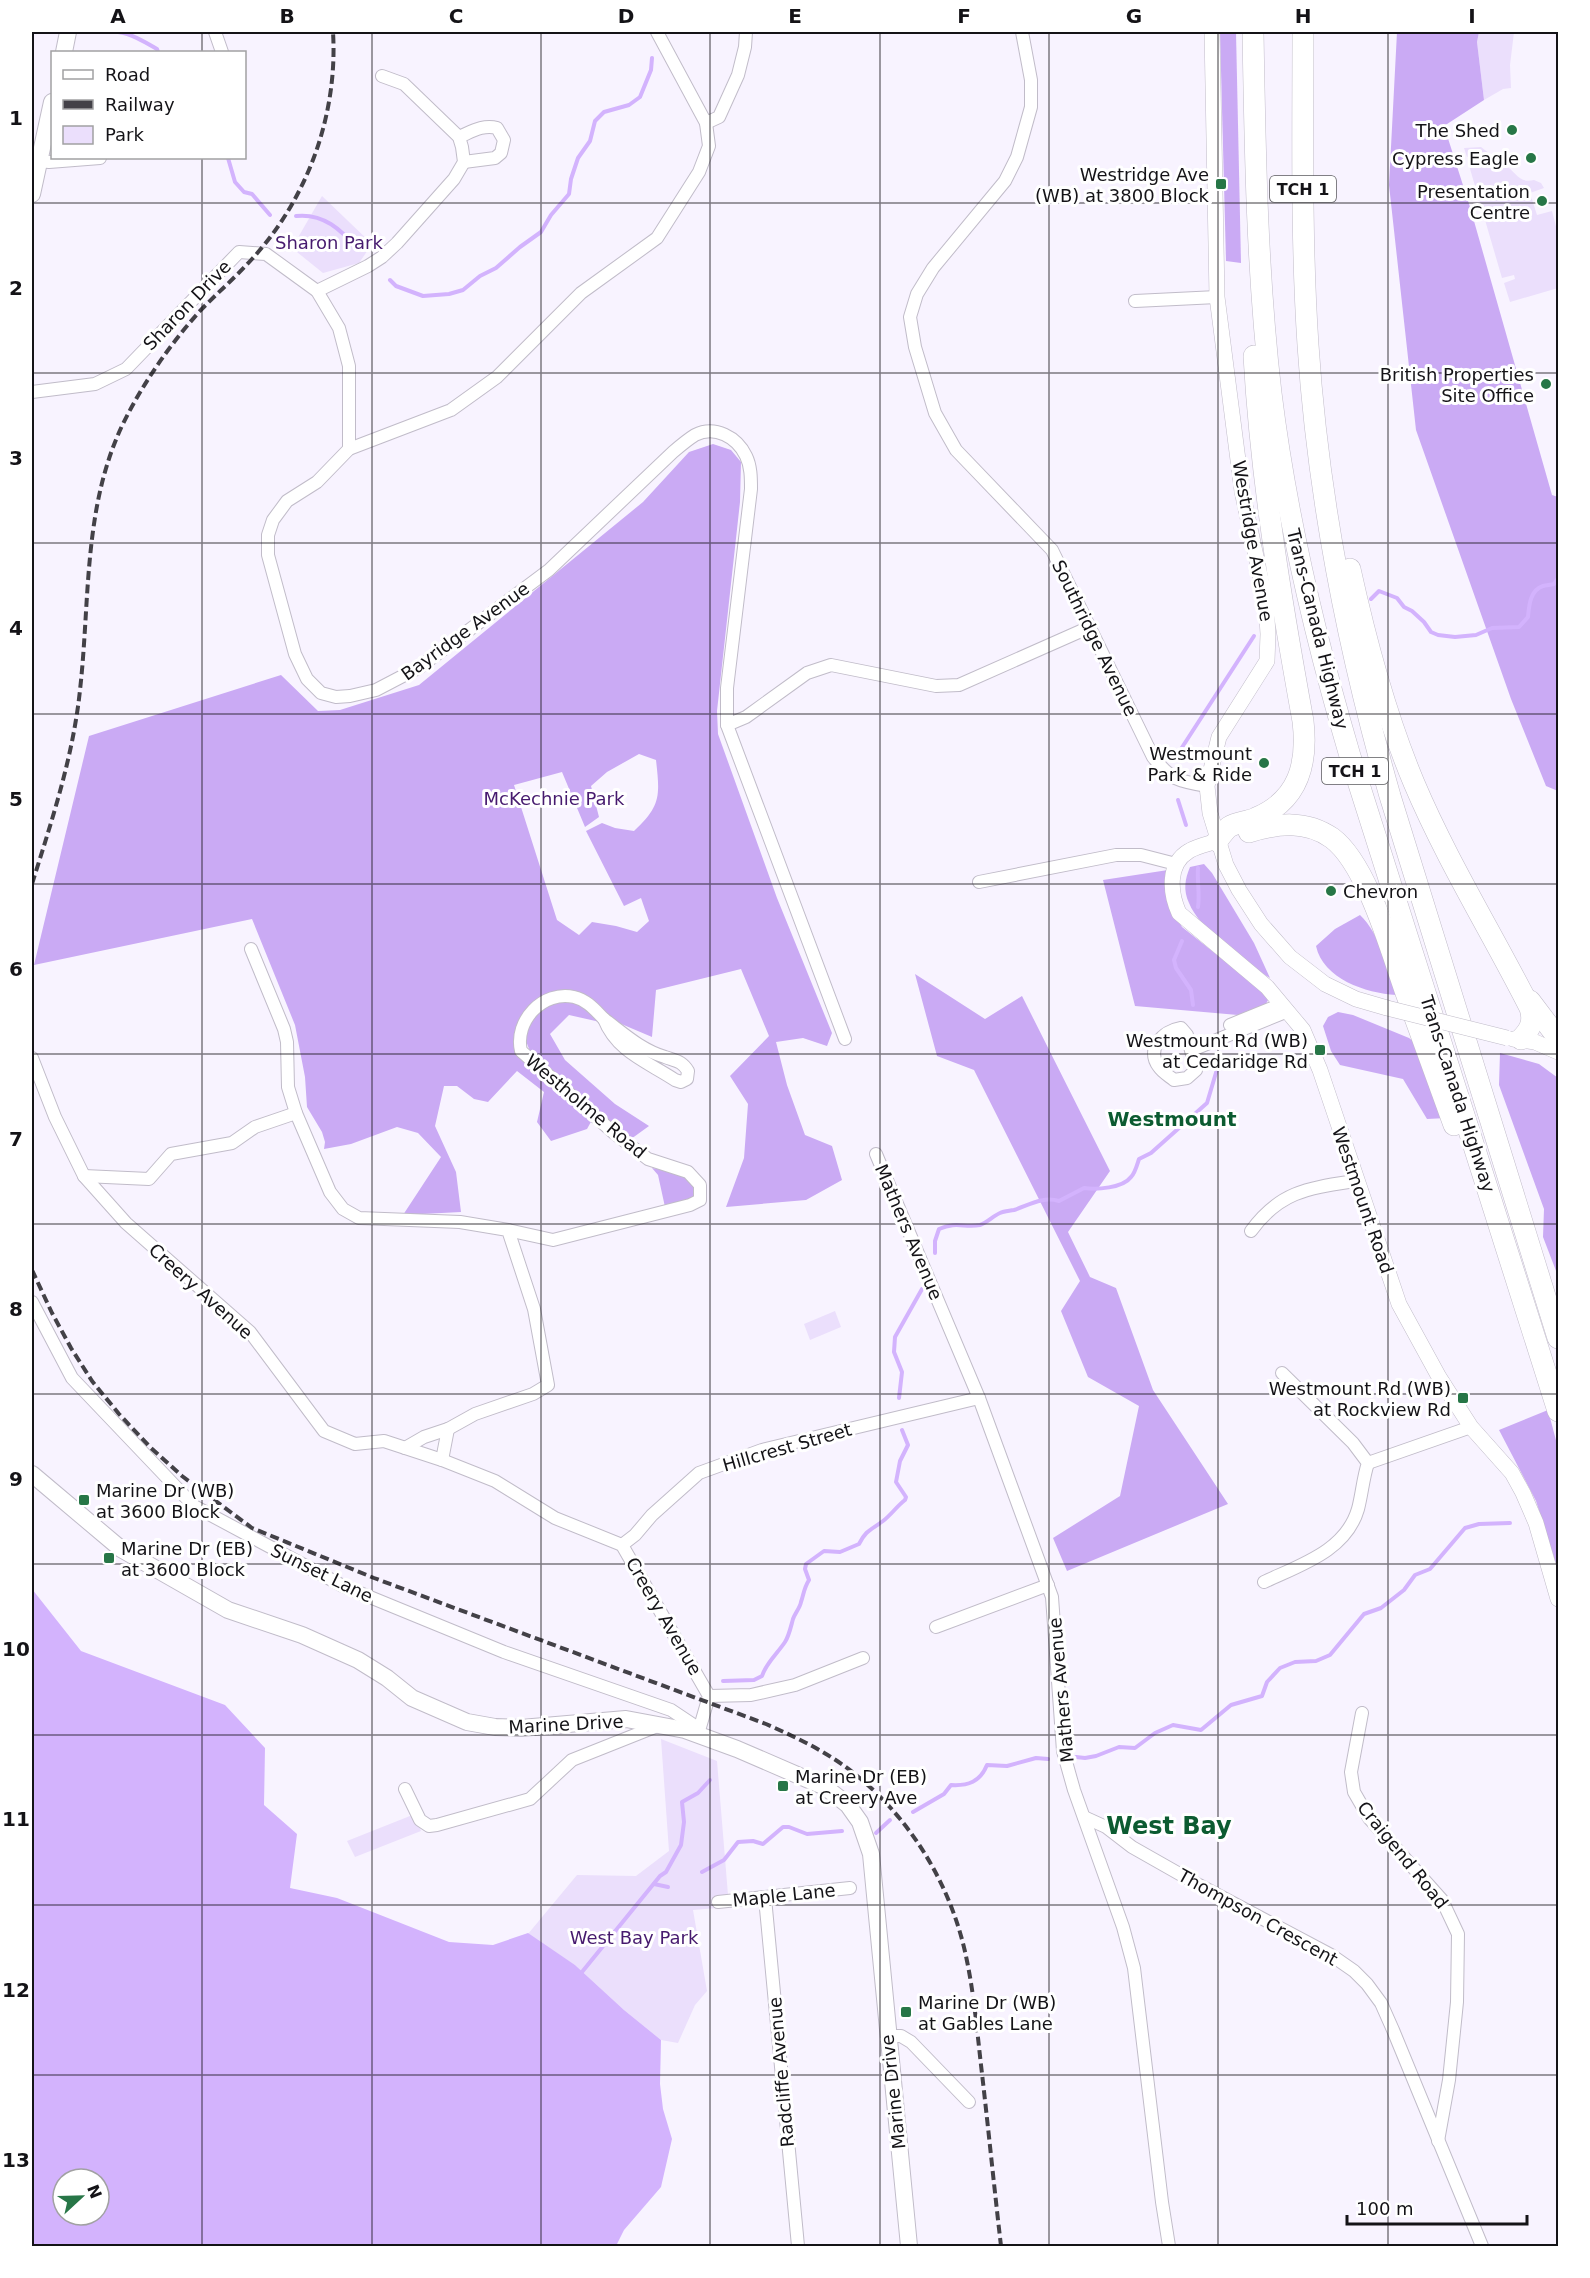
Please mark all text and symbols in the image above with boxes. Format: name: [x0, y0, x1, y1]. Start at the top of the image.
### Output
text: A: [110, 4, 126, 28]
text: B: [279, 4, 295, 28]
text: C: [449, 4, 463, 28]
text: D: [618, 4, 634, 28]
text: E: [788, 4, 802, 28]
text: F: [957, 4, 971, 28]
text: G: [1126, 4, 1142, 28]
text: H: [1295, 4, 1311, 28]
text: I: [1468, 4, 1476, 28]
legend: [51, 51, 246, 159]
text: Road: [105, 64, 150, 85]
text: Railway: [105, 94, 175, 115]
text: 1: [9, 106, 23, 130]
place label: The Shed: [1414, 120, 1500, 141]
marker: The Shed: [1505, 123, 1519, 137]
text: Park: [105, 124, 144, 145]
place label: Cypress Eagle: [1392, 148, 1519, 169]
marker: Cypress Eagle: [1524, 151, 1538, 165]
place label: Westridge Ave (WB) at 3800 Block: [1035, 164, 1210, 206]
road number: TCH 1: [1270, 176, 1336, 202]
marker: Westridge Ave (WB) at 3800 Block: [1214, 177, 1228, 191]
place label: Presentation Centre: [1417, 181, 1530, 223]
marker: Presentation Centre: [1535, 194, 1549, 208]
park label: Sharon Park: [275, 232, 384, 253]
street label: Sharon Drive: [139, 256, 235, 354]
text: 2: [9, 276, 23, 300]
place label: British Properties Site Office: [1380, 364, 1534, 406]
marker: British Properties Site Office: [1539, 377, 1553, 391]
text: 3: [9, 446, 23, 470]
street label: Westridge Avenue: [1228, 459, 1278, 623]
street label: Trans-Canada Highway: [1283, 526, 1353, 732]
street label: Southridge Avenue: [1048, 556, 1142, 720]
street label: Bayridge Avenue: [397, 578, 533, 684]
text: 4: [9, 616, 23, 640]
place label: Westmount Park & Ride: [1148, 743, 1252, 785]
marker: Westmount Park & Ride: [1257, 756, 1271, 770]
road number: TCH 1: [1322, 758, 1388, 784]
text: 5: [9, 787, 23, 811]
park label: McKechnie Park: [484, 788, 625, 809]
place label: Chevron: [1343, 881, 1418, 902]
marker: Chevron: [1324, 884, 1338, 898]
text: 6: [9, 957, 23, 981]
street label: Trans-Canada Highway: [1416, 992, 1500, 1196]
place label: Westmount Rd (WB) at Cedaridge Rd: [1126, 1030, 1308, 1072]
marker: Westmount Rd (WB) at Cedaridge Rd: [1313, 1043, 1327, 1057]
street label: Westholme Road: [521, 1049, 651, 1163]
district label: Westmount: [1108, 1107, 1237, 1131]
street label: Westmount Road: [1328, 1124, 1398, 1276]
text: 7: [9, 1127, 23, 1151]
street label: Mathers Avenue: [871, 1161, 947, 1303]
street label: Creery Avenue: [145, 1239, 257, 1343]
text: 8: [9, 1297, 23, 1321]
place label: Westmount Rd (WB) at Rockview Rd: [1269, 1378, 1451, 1420]
marker: Westmount Rd (WB) at Rockview Rd: [1456, 1391, 1470, 1405]
street label: Hillcrest Street: [720, 1419, 854, 1475]
text: 9: [9, 1467, 23, 1491]
place label: Marine Dr (WB) at 3600 Block: [96, 1480, 234, 1522]
marker: Marine Dr (WB) at 3600 Block: [77, 1493, 91, 1507]
place label: Marine Dr (EB) at 3600 Block: [121, 1538, 253, 1580]
street label: Sunset Lane: [268, 1539, 376, 1607]
marker: Marine Dr (EB) at 3600 Block: [102, 1551, 116, 1565]
street label: Creery Avenue: [622, 1553, 706, 1679]
street label: Mathers Avenue: [1044, 1617, 1078, 1763]
text: 10: [2, 1637, 30, 1661]
street label: Marine Drive: [508, 1711, 624, 1737]
place label: Marine Dr (EB) at Creery Ave: [795, 1766, 927, 1808]
marker: Marine Dr (EB) at Creery Ave: [776, 1779, 790, 1793]
street label: Craigend Road: [1353, 1797, 1453, 1913]
text: 11: [2, 1807, 30, 1831]
district label: West Bay: [1106, 1812, 1232, 1840]
street label: Thompson Crescent: [1174, 1864, 1342, 1970]
street label: Maple Lane: [732, 1879, 836, 1911]
park label: West Bay Park: [570, 1927, 699, 1948]
text: 12: [2, 1978, 30, 2002]
place label: Marine Dr (WB) at Gables Lane: [918, 1992, 1056, 2034]
street label: Radcliffe Avenue: [764, 1996, 798, 2148]
marker: Marine Dr (WB) at Gables Lane: [899, 2005, 913, 2019]
street label: Marine Drive: [877, 2034, 909, 2150]
text: 13: [2, 2148, 30, 2172]
north arrow: [51, 2167, 111, 2227]
text: N: [83, 2182, 106, 2201]
scale bar: [1347, 2188, 1527, 2226]
text: 100 m: [1356, 2198, 1414, 2219]

